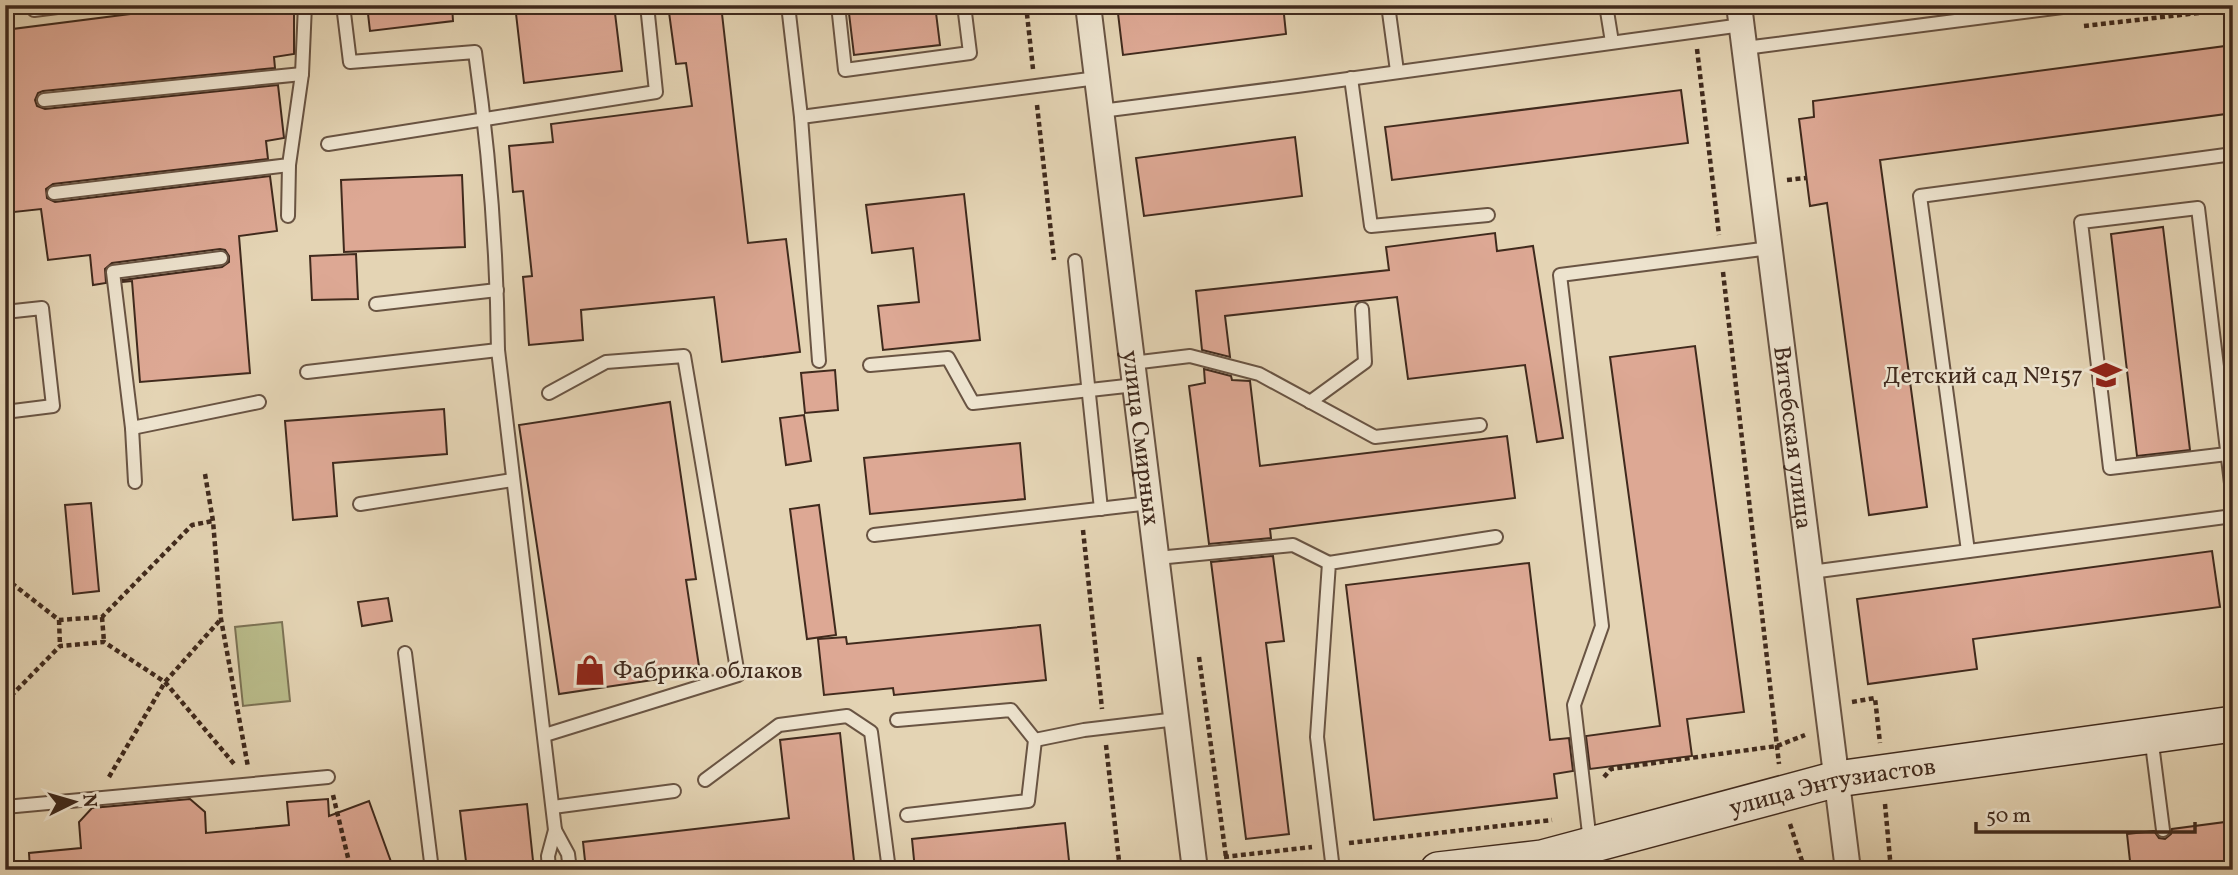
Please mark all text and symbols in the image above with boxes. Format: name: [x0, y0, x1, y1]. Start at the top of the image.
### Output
street label: Витебская улица: [1763, 344, 1820, 531]
street label: улица Смирных: [1112, 348, 1167, 528]
school or university icon: Детский сад №157: [2089, 358, 2123, 392]
place label: Детский сад №157: [1883, 360, 2083, 394]
shop icon: Фабрика облаков: [573, 653, 607, 687]
place label: Фабрика облаков: [613, 655, 803, 689]
street label: улица Энтузиастов: [1725, 750, 1938, 826]
north arrow: [38, 766, 108, 836]
scale bar: [1976, 791, 2194, 835]
text: N: [75, 793, 103, 809]
text: 50 m: [1986, 802, 2031, 831]

